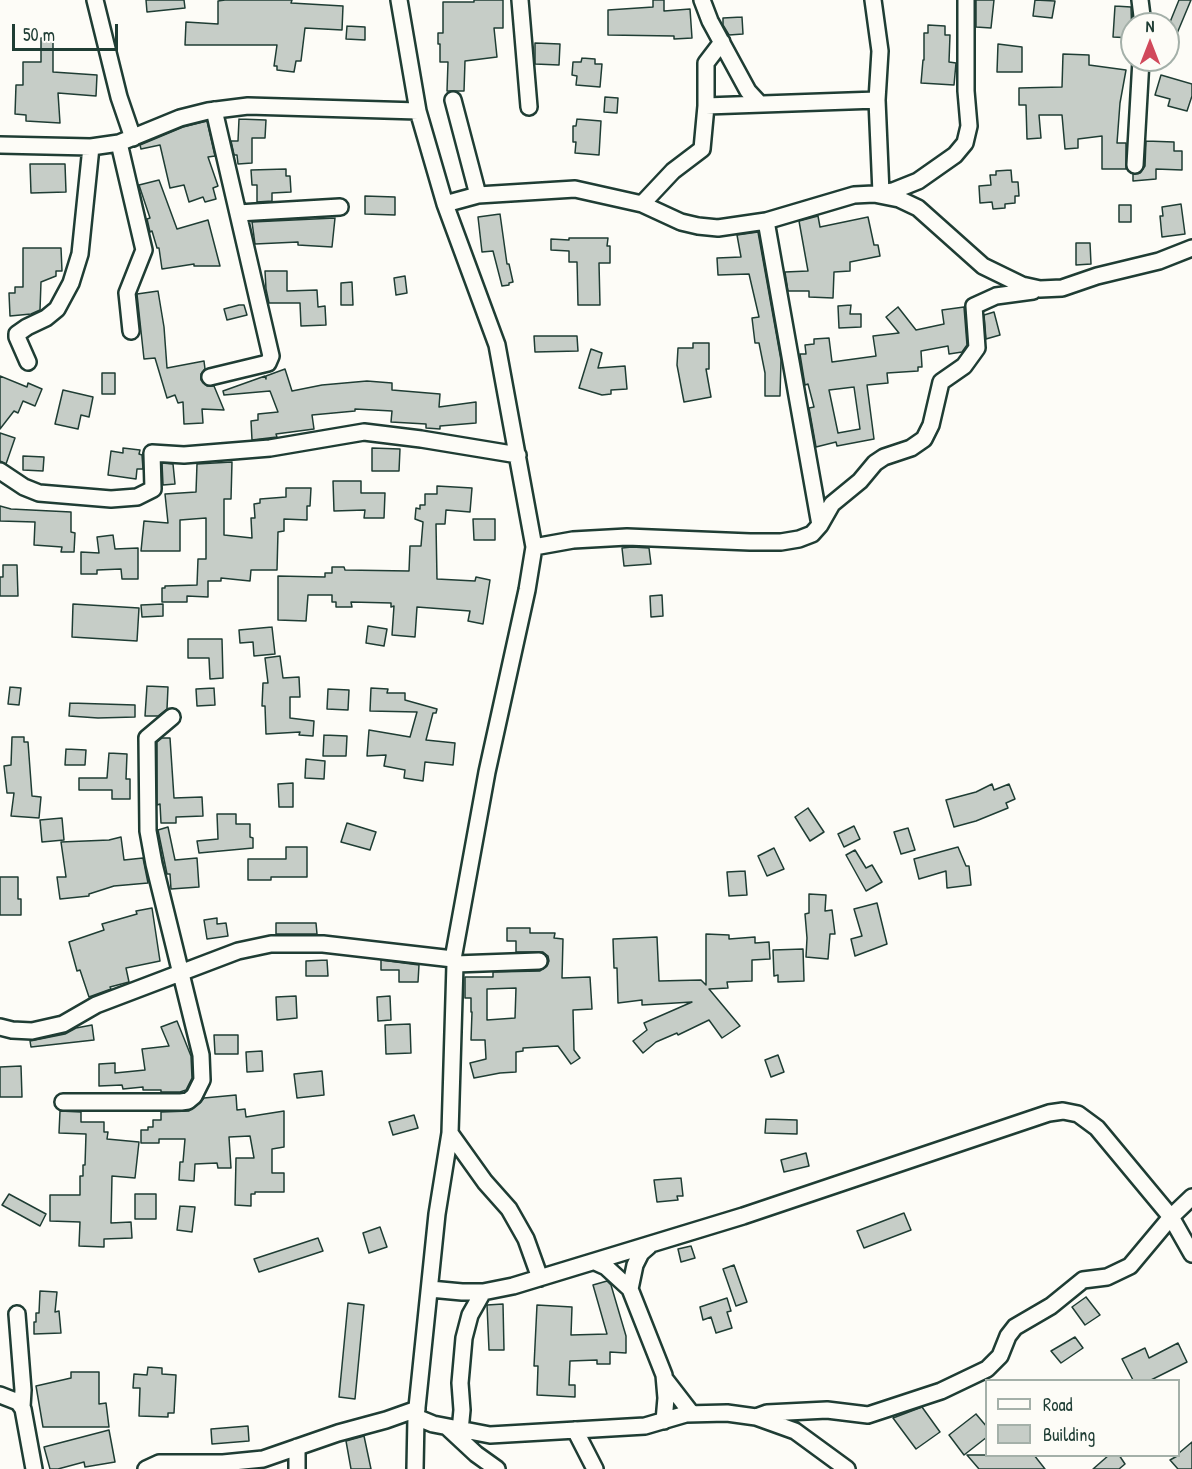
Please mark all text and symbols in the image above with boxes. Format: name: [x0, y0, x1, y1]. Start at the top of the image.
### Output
scale bar: [15, 12, 122, 50]
north arrow: [1120, 12, 1180, 72]
text: N: [1146, 15, 1154, 37]
text: 50 m: [23, 22, 55, 47]
legend: [985, 1379, 1180, 1457]
text: Road: [1043, 1392, 1073, 1417]
text: Building: [1043, 1422, 1095, 1447]

